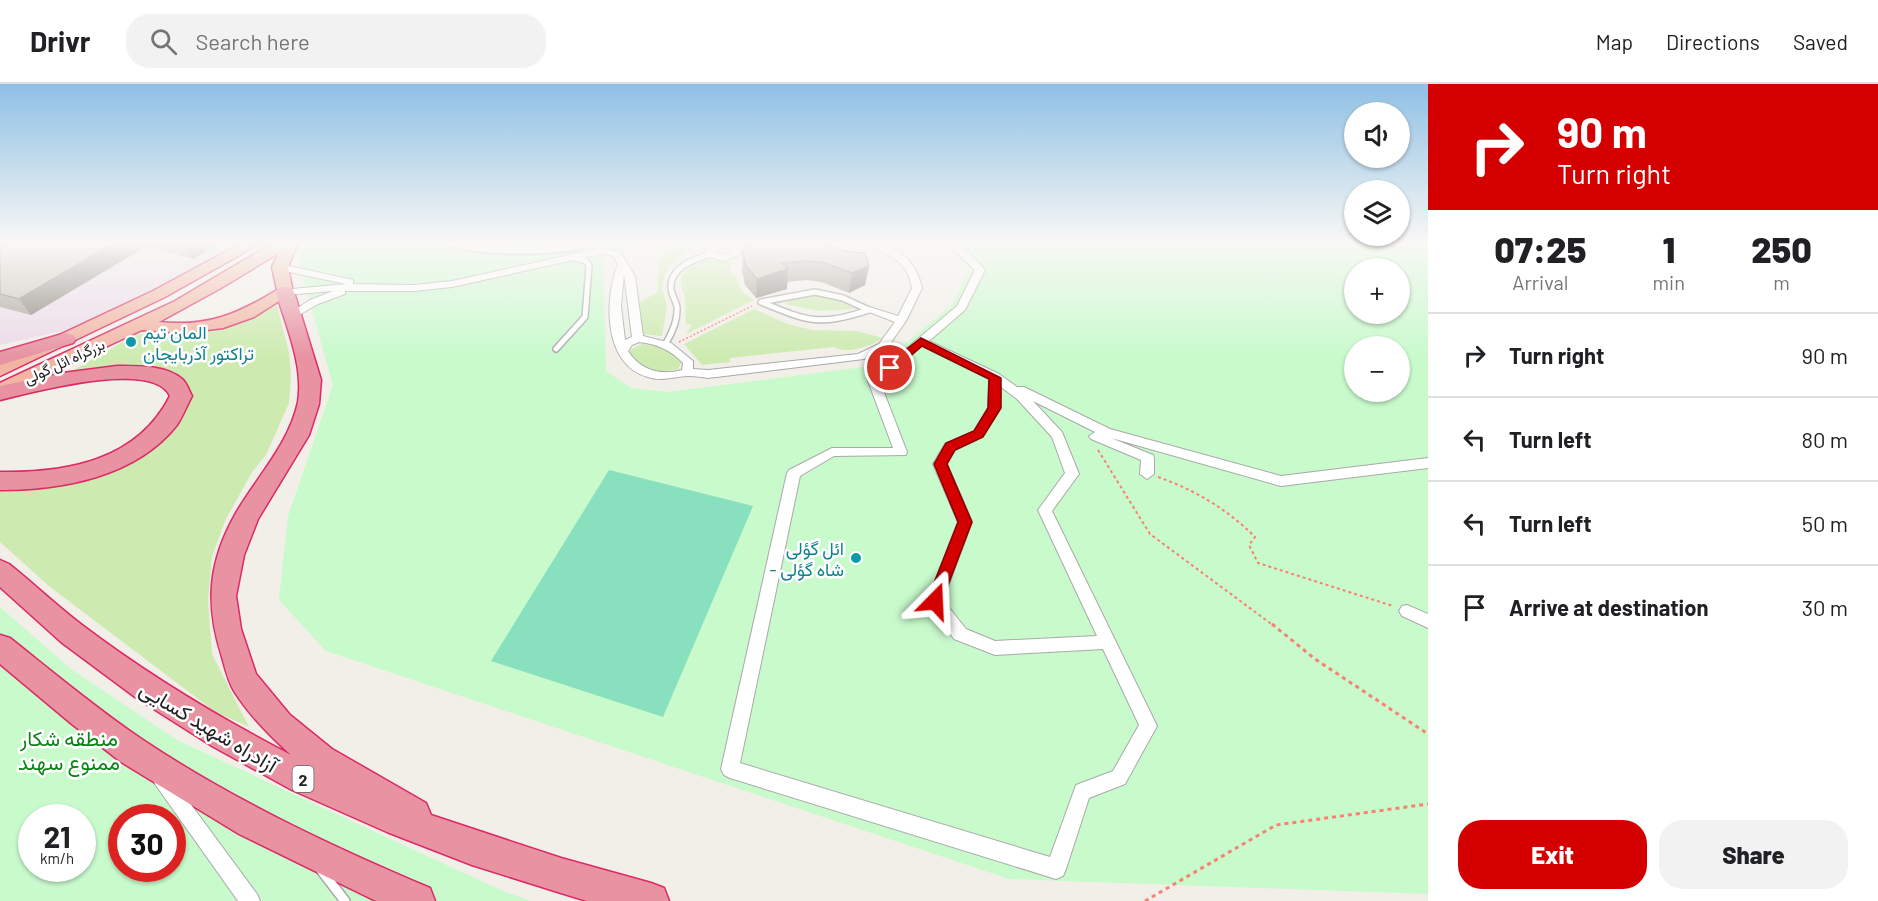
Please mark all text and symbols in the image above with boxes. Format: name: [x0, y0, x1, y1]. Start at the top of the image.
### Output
search box: [126, 14, 546, 68]
text: Drivr: [30, 24, 90, 58]
icon: search: [147, 25, 180, 58]
text: Search here: [195, 28, 310, 54]
text: Map: [1596, 29, 1633, 54]
text: Directions: [1666, 29, 1760, 54]
text: Saved: [1793, 29, 1848, 54]
map controls: [1344, 102, 1410, 402]
button: sound: [1344, 102, 1410, 168]
text: 90 m: [1557, 106, 1647, 156]
icon: right: [1458, 108, 1536, 186]
text: Turn right: [1557, 157, 1671, 189]
button: layers: [1344, 180, 1410, 246]
text: 07:25: [1494, 227, 1586, 270]
text: 1: [1662, 227, 1675, 270]
text: 250: [1751, 227, 1812, 270]
button: +: [1344, 258, 1410, 324]
text: Arrival: [1512, 270, 1568, 294]
text: min: [1653, 270, 1685, 294]
text: m: [1773, 270, 1790, 294]
place label: المان تیم تراکتور آذربایجان: [143, 321, 254, 365]
street label: بزرگراه ائل گولی: [21, 334, 108, 389]
marker: المان تیم تراکتور آذربایجان: [124, 335, 138, 349]
button: −: [1344, 336, 1410, 402]
icon: right: [1458, 339, 1491, 372]
pin: [864, 342, 915, 393]
text: Turn right: [1509, 342, 1604, 368]
text: 90 m: [1802, 342, 1848, 368]
icon: arrive: [873, 351, 906, 384]
icon: left: [1458, 423, 1491, 456]
text: Turn left: [1509, 426, 1592, 452]
text: 80 m: [1802, 426, 1848, 452]
icon: left: [1458, 507, 1491, 540]
text: Turn left: [1509, 510, 1592, 536]
text: 50 m: [1802, 510, 1848, 536]
place label: ائل گؤلی - شاه گؤلی: [770, 537, 844, 581]
marker: ائل گؤلی - شاه گؤلی: [849, 551, 863, 565]
position arrow: [903, 569, 967, 633]
icon: arrive: [1458, 591, 1491, 624]
text: Arrive at destination: [1509, 594, 1708, 620]
text: 30 m: [1802, 594, 1848, 620]
street label: آزادراه شهید کسایی: [135, 675, 284, 780]
park label: منطقه شکار ممنوع سهند: [18, 725, 120, 777]
road number: 2: [292, 766, 314, 792]
speed limit sign: 30: [108, 804, 186, 882]
text: 21: [43, 818, 71, 854]
button: Exit: [1458, 820, 1647, 889]
button: Share: [1659, 820, 1848, 889]
text: km/h: [40, 849, 74, 867]

